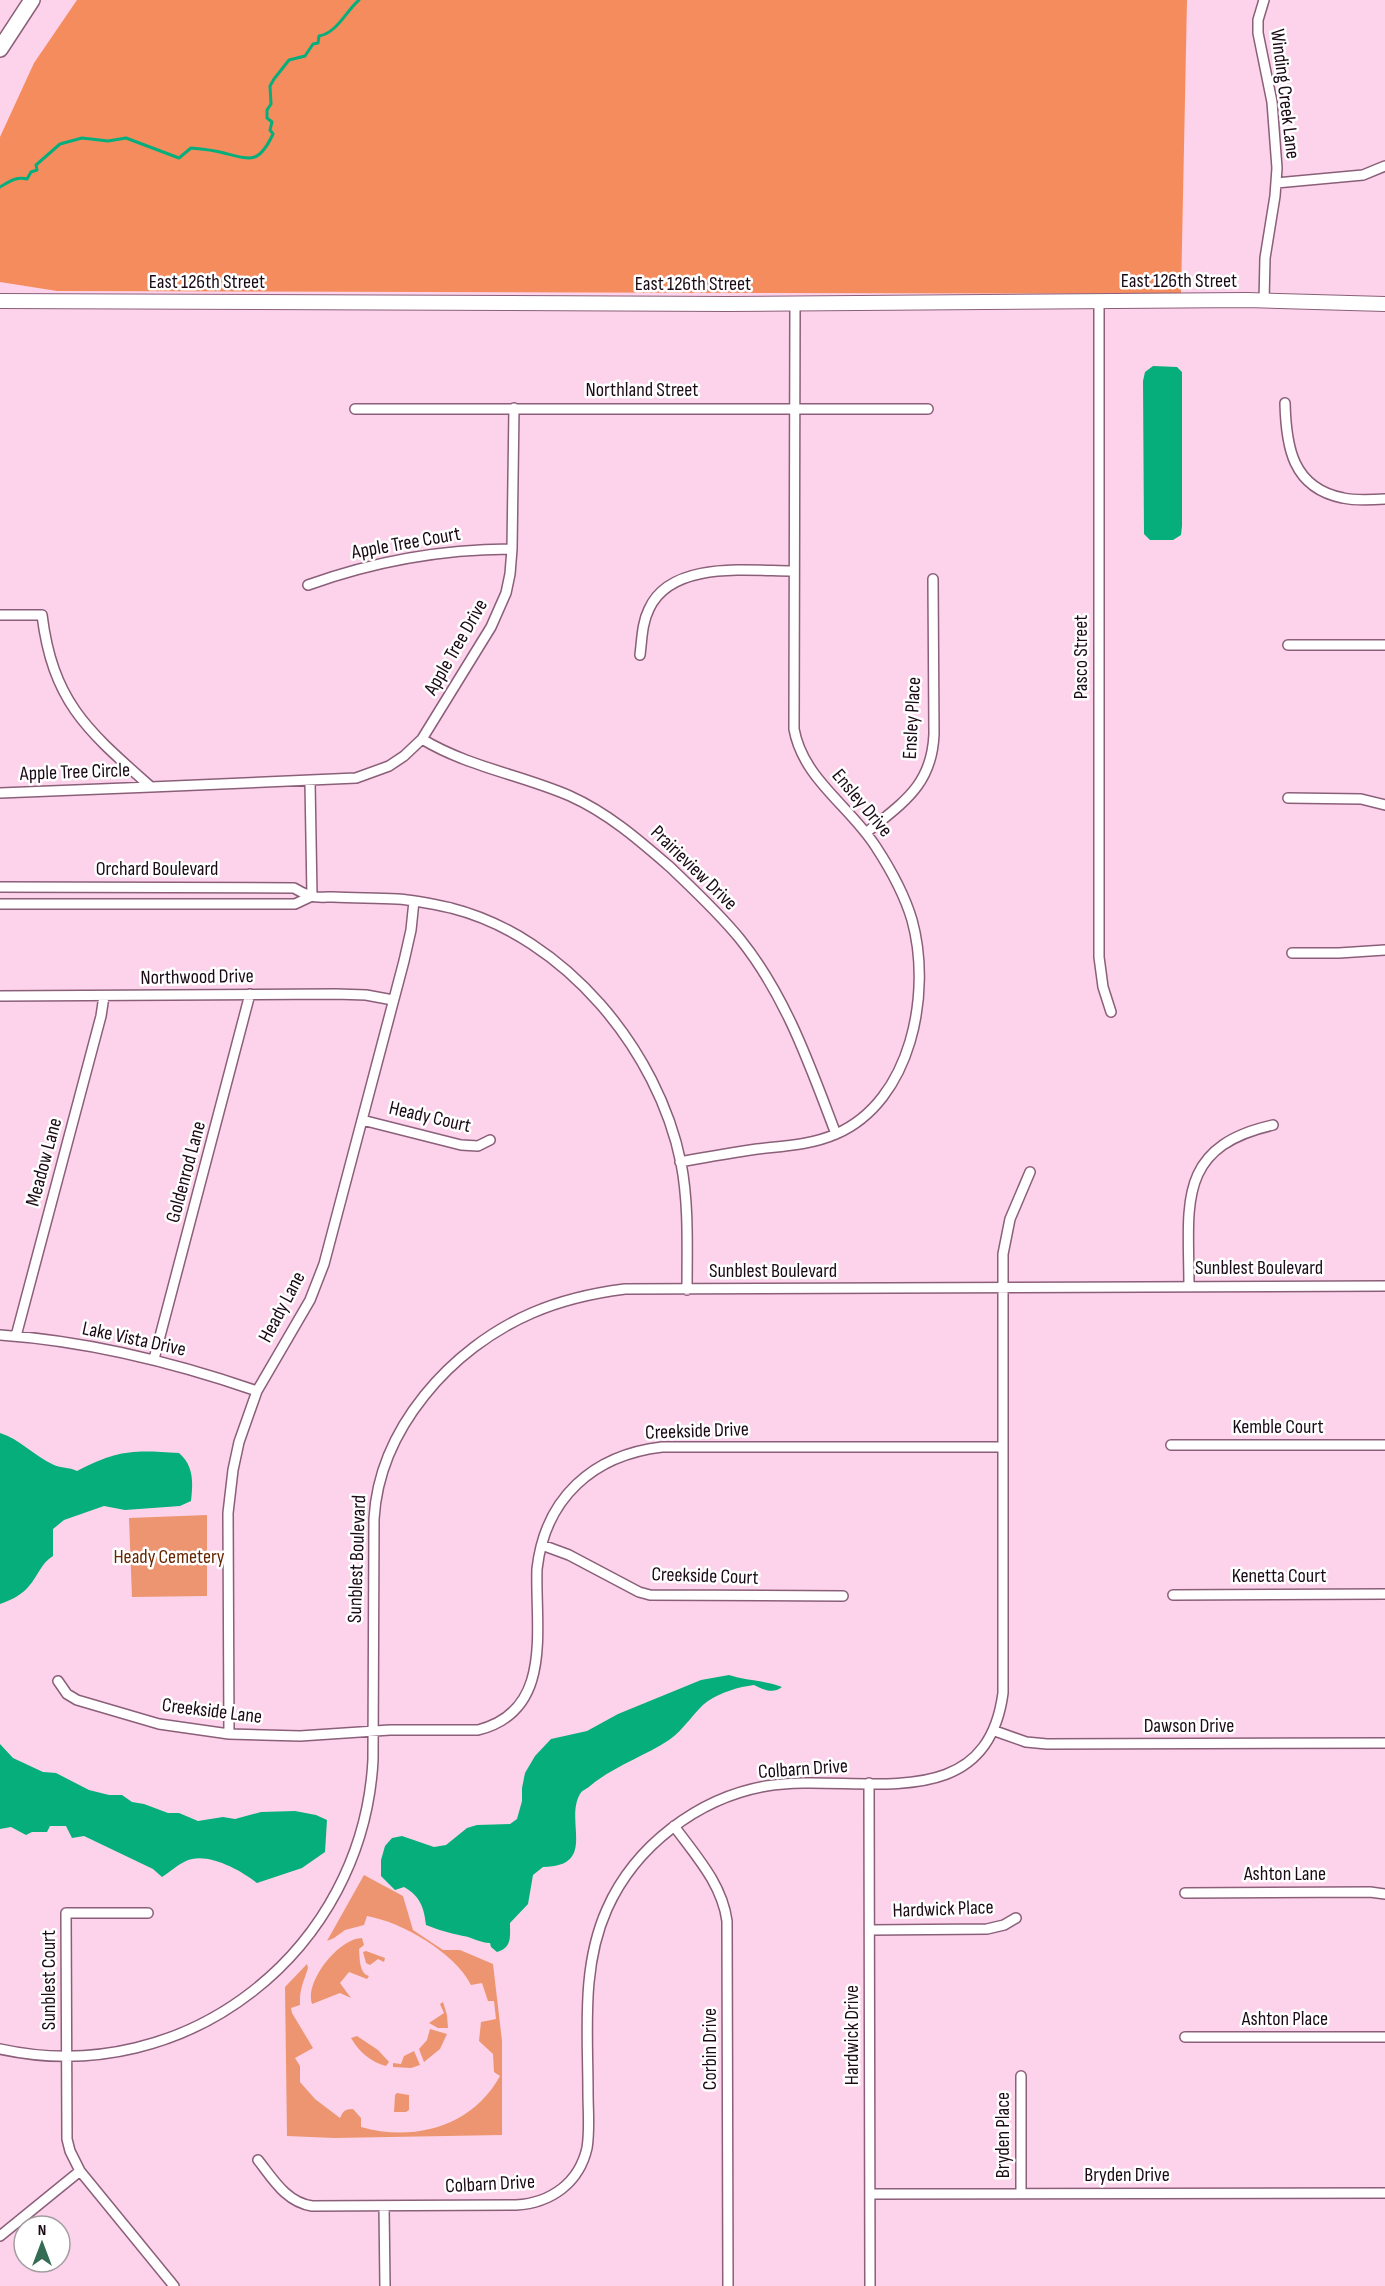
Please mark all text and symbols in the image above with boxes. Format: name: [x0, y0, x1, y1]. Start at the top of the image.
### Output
street label: Winding Creek Lane: [1265, 28, 1305, 160]
street label: East 126th Street: [1121, 269, 1237, 293]
street label: East 126th Street: [149, 270, 265, 294]
street label: East 126th Street: [635, 272, 751, 296]
street label: Northland Street: [586, 378, 698, 402]
street label: Apple Tree Court: [349, 522, 462, 565]
street label: Apple Tree Drive: [418, 595, 493, 700]
street label: Pasco Street: [1069, 615, 1093, 699]
street label: Ensley Place: [898, 676, 926, 760]
street label: Apple Tree Circle: [18, 758, 131, 786]
street label: Ensley Drive: [827, 764, 897, 842]
street label: Prairieview Drive: [646, 821, 742, 915]
street label: Orchard Boulevard: [96, 857, 218, 881]
street label: Northwood Drive: [140, 964, 254, 990]
street label: Heady Court: [387, 1096, 473, 1138]
street label: Meadow Lane: [21, 1115, 67, 1209]
street label: Goldenrod Lane: [161, 1119, 211, 1225]
street label: Sunblest Boulevard: [1195, 1256, 1323, 1280]
street label: Sunblest Boulevard: [709, 1259, 837, 1283]
street label: Heady Lane: [253, 1267, 311, 1347]
street label: Lake Vista Drive: [80, 1316, 188, 1362]
street label: Kemble Court: [1232, 1415, 1324, 1439]
street label: Creekside Drive: [645, 1417, 749, 1445]
street label: Sunblest Boulevard: [343, 1495, 371, 1623]
park label: Heady Cemetery: [113, 1545, 225, 1569]
street label: Creekside Court: [651, 1562, 759, 1590]
street label: Kenetta Court: [1232, 1564, 1326, 1588]
street label: Creekside Lane: [161, 1693, 263, 1729]
street label: Dawson Drive: [1144, 1714, 1234, 1738]
street label: Colbarn Drive: [757, 1754, 849, 1784]
street label: Ashton Lane: [1243, 1862, 1326, 1886]
street label: Hardwick Place: [892, 1895, 994, 1923]
street label: Sunblest Court: [37, 1930, 61, 2030]
street label: Hardwick Drive: [840, 1985, 864, 2085]
street label: Ashton Place: [1241, 2007, 1328, 2031]
street label: Corbin Drive: [698, 2008, 722, 2090]
street label: Bryden Place: [991, 2092, 1015, 2178]
street label: Bryden Drive: [1084, 2163, 1170, 2187]
street label: Colbarn Drive: [444, 2170, 536, 2198]
north arrow: [12, 2214, 72, 2274]
text: N: [38, 2221, 46, 2240]

